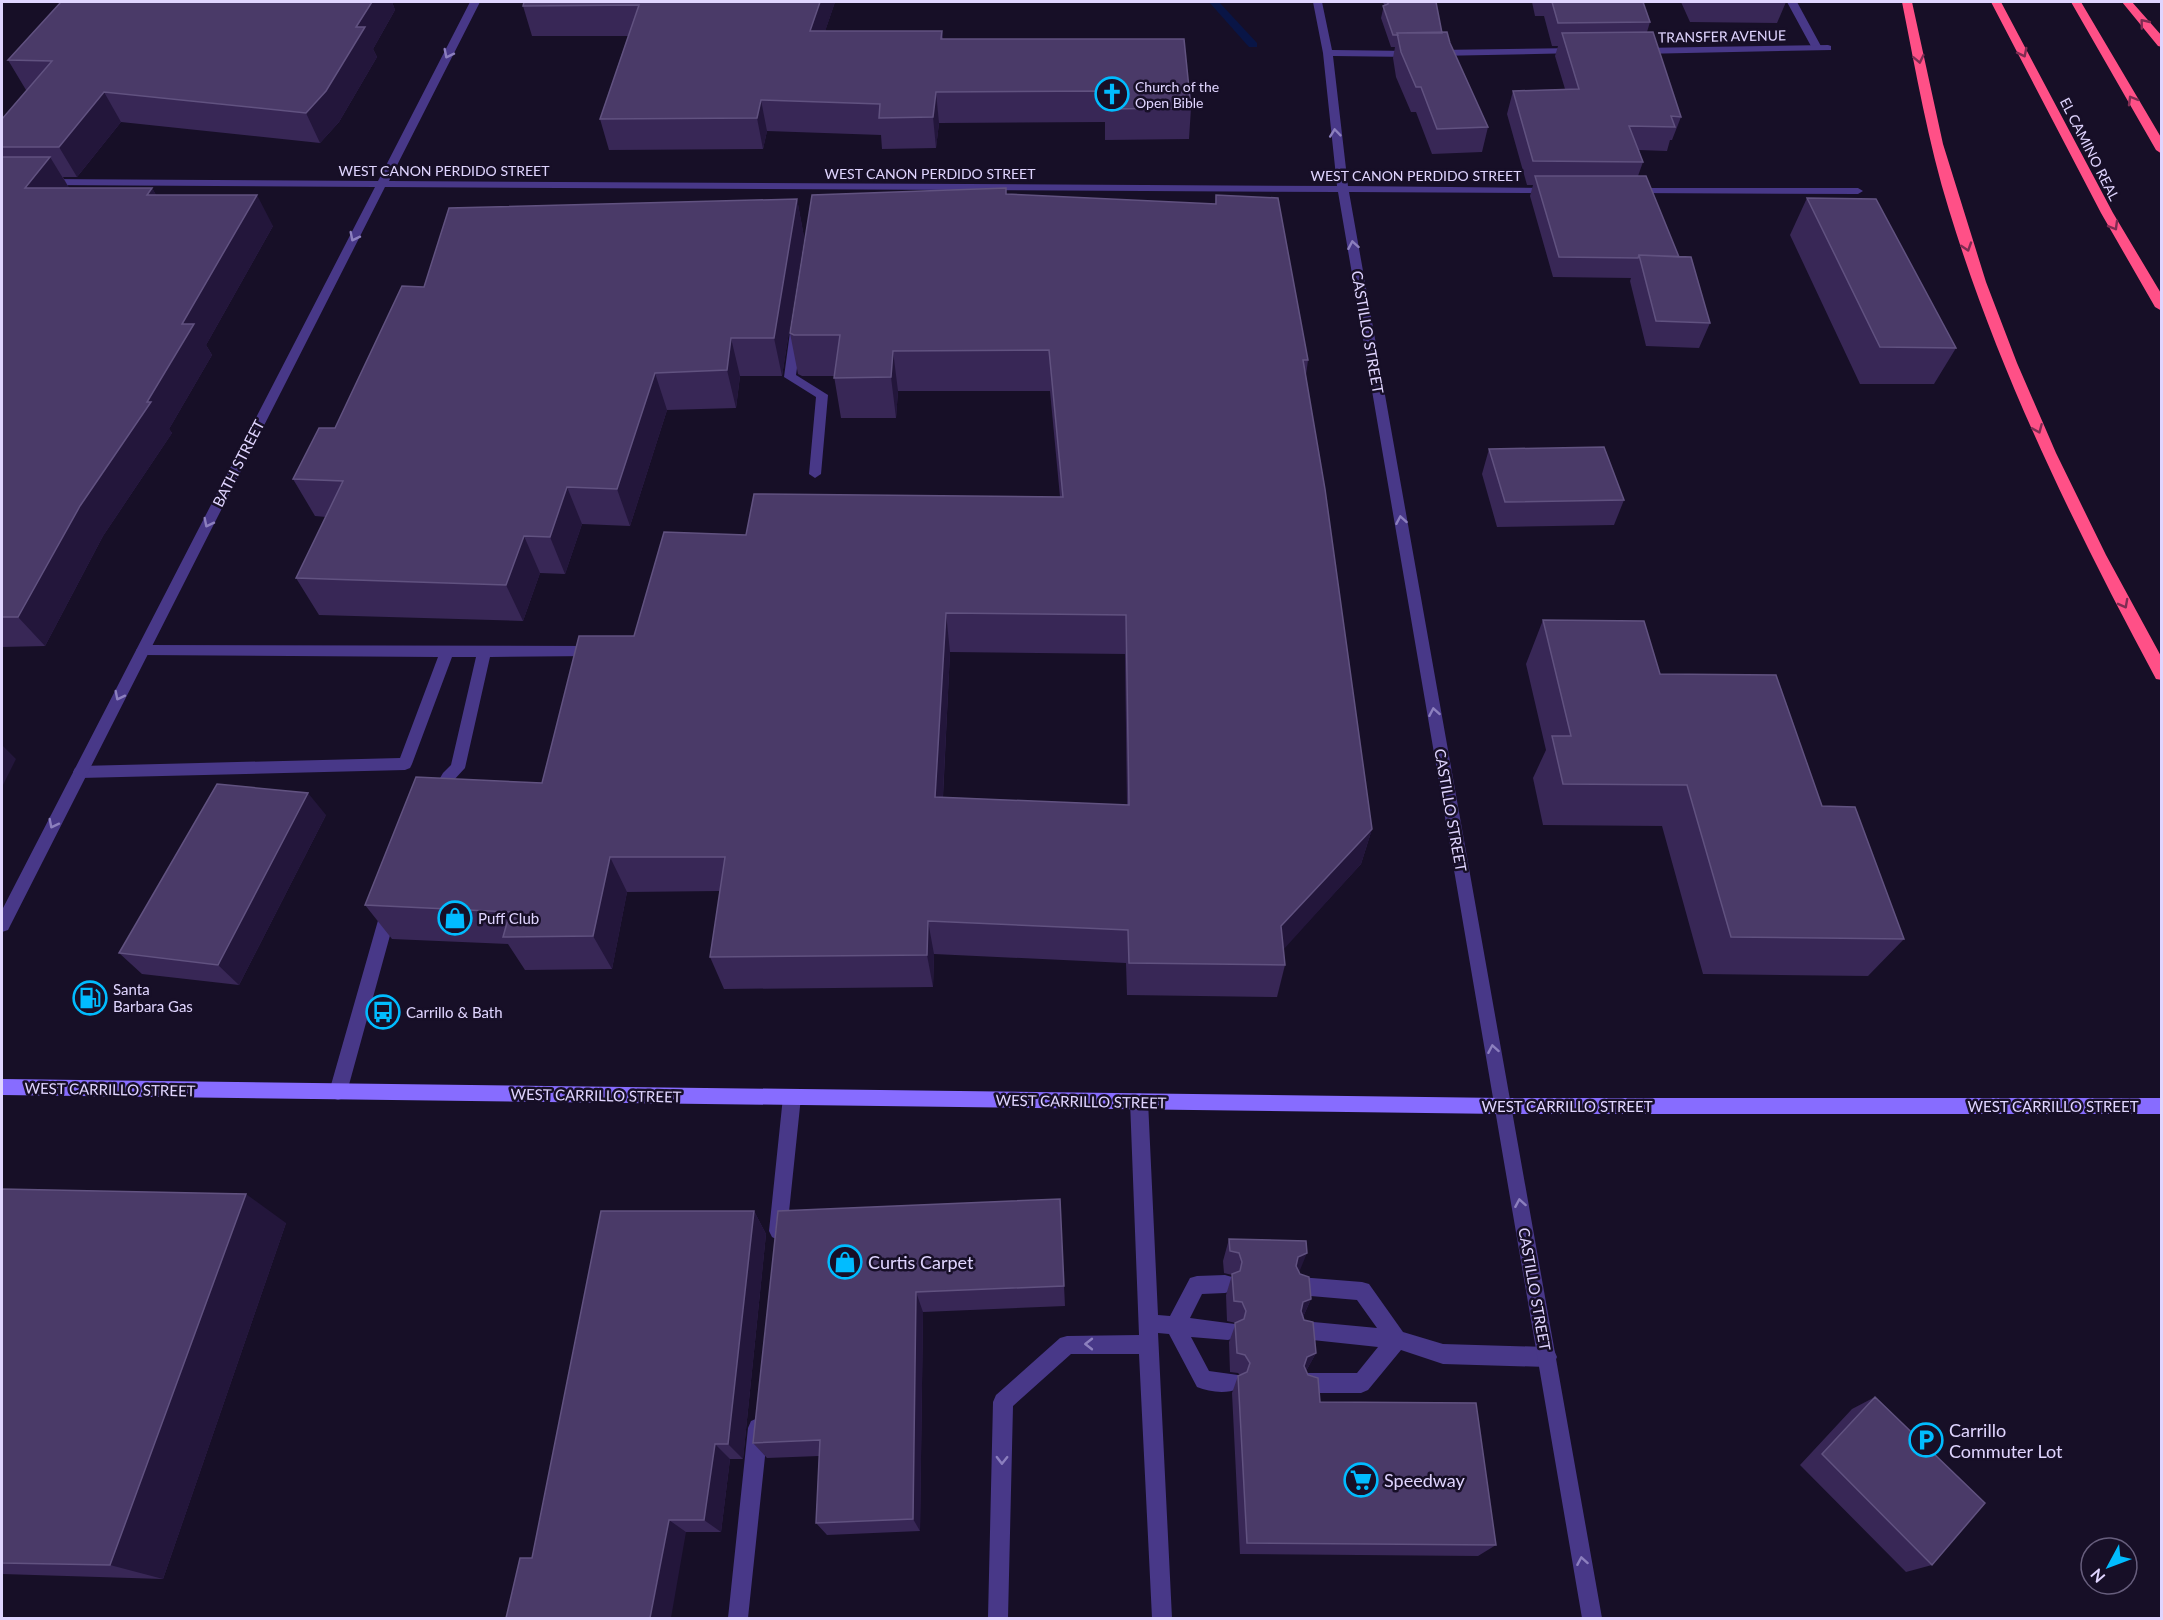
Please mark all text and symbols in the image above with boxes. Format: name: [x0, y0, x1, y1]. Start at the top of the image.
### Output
one-way arrow: [2141, 19, 2152, 30]
street label: TRANSFER AVENUE: [1658, 26, 1786, 46]
one-way arrow: [444, 47, 456, 58]
one-way arrow: [2016, 47, 2027, 58]
one-way arrow: [1912, 53, 1925, 63]
church icon: Church of the Open Bible: [1094, 76, 1130, 112]
place label: Church of the Open Bible: [1135, 78, 1219, 111]
street label: EL CAMINO REAL: [2057, 95, 2123, 203]
one-way arrow: [2128, 95, 2140, 106]
one-way arrow: [1329, 128, 1342, 137]
street label: WEST CANON PERDIDO STREET: [339, 162, 550, 179]
street label: WEST CANON PERDIDO STREET: [825, 165, 1036, 182]
street label: WEST CANON PERDIDO STREET: [1311, 167, 1522, 184]
one-way arrow: [2107, 220, 2118, 230]
one-way arrow: [350, 231, 361, 241]
one-way arrow: [1347, 240, 1360, 250]
one-way arrow: [1960, 241, 1973, 252]
street label: CASTILLO STREET: [1348, 269, 1388, 395]
street label: BATH STREET: [208, 416, 268, 510]
one-way arrow: [2031, 423, 2043, 434]
one-way arrow: [1395, 515, 1408, 525]
one-way arrow: [204, 516, 215, 527]
one-way arrow: [2117, 598, 2128, 608]
one-way arrow: [115, 690, 126, 701]
one-way arrow: [1428, 707, 1441, 717]
street label: CASTILLO STREET: [1431, 747, 1471, 873]
one-way arrow: [49, 817, 61, 828]
shop icon: Puff Club: [437, 900, 473, 936]
place label: Puff Club: [478, 909, 539, 927]
fuel station icon: Santa Barbara Gas: [72, 980, 108, 1016]
place label: Santa Barbara Gas: [113, 980, 193, 1015]
bus stop icon: Carrillo & Bath: [365, 994, 401, 1030]
place label: Carrillo & Bath: [406, 1003, 503, 1021]
one-way arrow: [1487, 1044, 1500, 1054]
street label: WEST CARRILLO STREET: [24, 1079, 196, 1099]
street label: WEST CARRILLO STREET: [510, 1085, 682, 1105]
street label: WEST CARRILLO STREET: [995, 1091, 1167, 1111]
street label: WEST CARRILLO STREET: [1481, 1097, 1653, 1115]
street label: WEST CARRILLO STREET: [1967, 1097, 2139, 1115]
one-way arrow: [1514, 1199, 1527, 1209]
street label: CASTILLO STREET: [1515, 1226, 1555, 1352]
shop icon: Curtis Carpet: [827, 1244, 863, 1280]
place label: Curtis Carpet: [868, 1251, 974, 1273]
one-way arrow: [1085, 1338, 1094, 1351]
place label: Carrillo Commuter Lot: [1949, 1419, 2063, 1462]
parking icon: Carrillo Commuter Lot: [1908, 1422, 1944, 1458]
one-way arrow: [996, 1456, 1008, 1465]
supermarket icon: Speedway: [1343, 1462, 1379, 1498]
place label: Speedway: [1384, 1469, 1466, 1491]
north arrow: [2079, 1536, 2139, 1596]
one-way arrow: [1576, 1556, 1589, 1566]
text: N: [2086, 1565, 2109, 1587]

